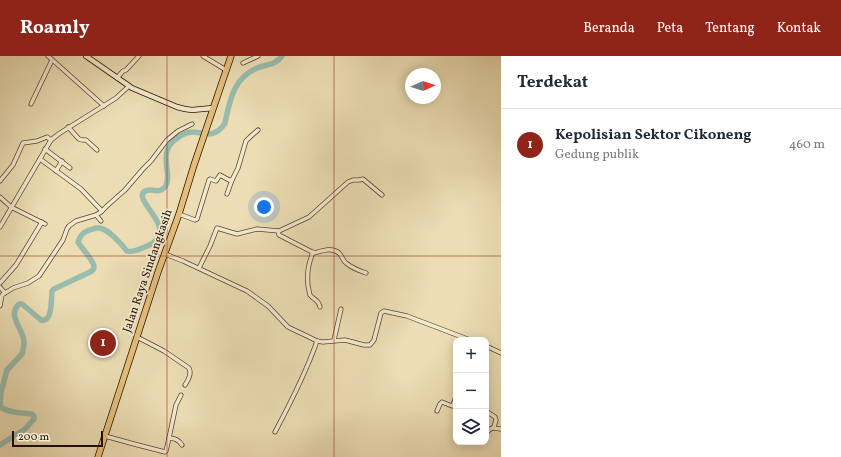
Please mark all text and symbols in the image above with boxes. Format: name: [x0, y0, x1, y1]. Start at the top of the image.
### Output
text: Roamly: [20, 15, 90, 41]
text: Beranda: [583, 19, 635, 38]
text: Peta: [657, 19, 683, 38]
text: Tentang: [705, 19, 755, 38]
text: Kontak: [777, 19, 821, 38]
north arrow: [405, 68, 441, 104]
text: Terdekat: [517, 71, 588, 94]
text: Kepolisian Sektor Cikoneng: [555, 125, 752, 146]
text: 1: [527, 136, 533, 154]
text: 460 m: [789, 136, 825, 154]
text: Gedung publik: [555, 146, 639, 164]
your location: [254, 197, 274, 217]
street label: Jalan Raya Sindangkasih: [119, 207, 177, 335]
pin: 1: [90, 328, 116, 358]
map controls: [453, 337, 489, 445]
button: +: [453, 337, 489, 373]
button: −: [453, 373, 489, 409]
button: layers: [453, 409, 489, 445]
scale bar: [12, 429, 103, 448]
text: 200 m: [18, 430, 49, 445]

